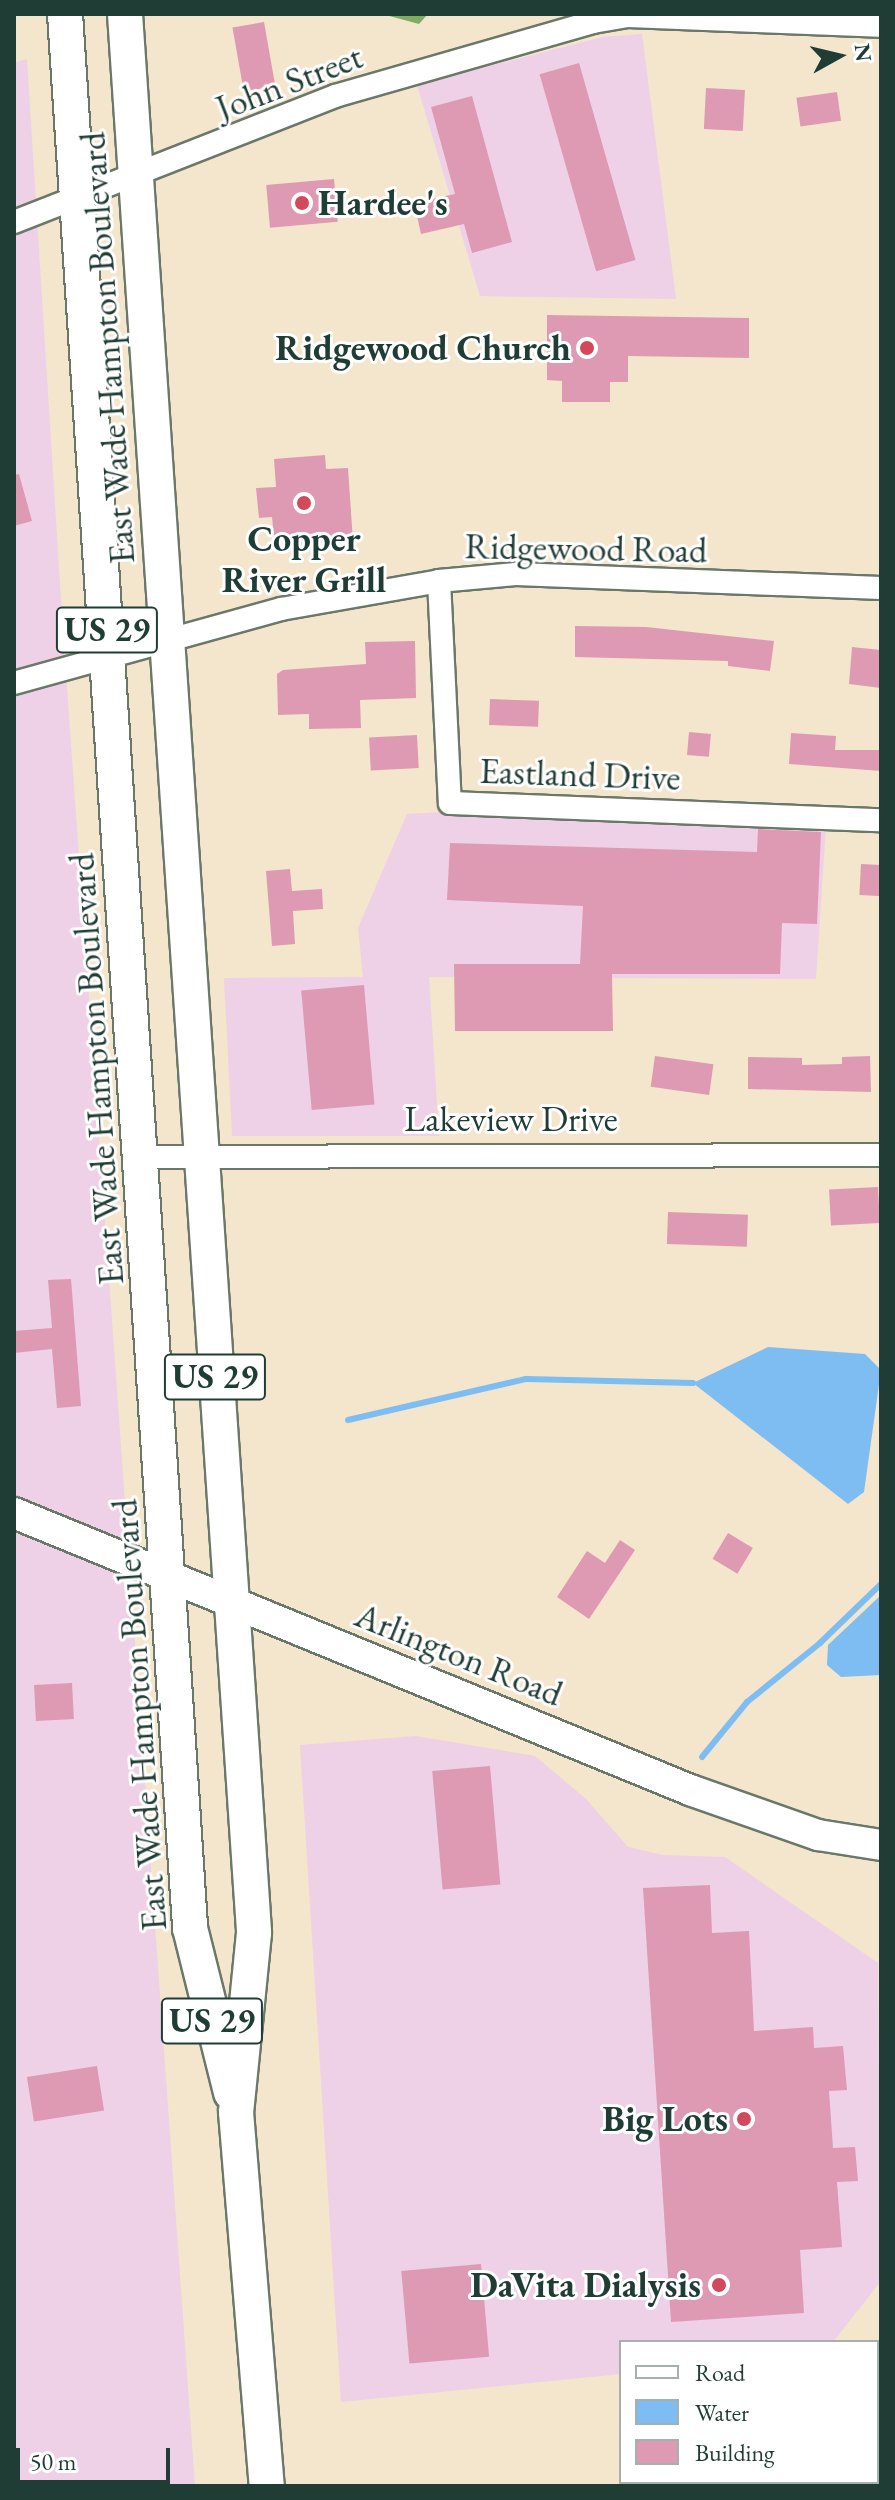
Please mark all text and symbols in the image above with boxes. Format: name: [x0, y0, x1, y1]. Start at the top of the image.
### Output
north arrow: [799, 16, 879, 96]
street label: John Street: [210, 34, 368, 130]
text: N: [848, 42, 879, 63]
street label: East Wade Hampton Boulevard: [70, 130, 144, 566]
place label: Hardee's: [318, 181, 448, 225]
marker: Hardee's: [293, 194, 311, 212]
place label: Ridgewood Church: [275, 326, 571, 370]
marker: Ridgewood Church: [578, 339, 596, 357]
marker: Copper River Grill: [295, 494, 313, 512]
place label: Copper River Grill: [222, 516, 386, 601]
street label: Ridgewood Road: [464, 524, 708, 572]
road number: US 29: [55, 600, 159, 660]
street label: Eastland Drive: [479, 749, 681, 799]
street label: East Wade Hampton Boulevard: [59, 851, 133, 1287]
street label: Lakeview Drive: [404, 1097, 618, 1141]
road number: US 29: [163, 1347, 267, 1407]
street label: East Wade Hampton Boulevard: [102, 1497, 176, 1933]
street label: Arlington Road: [349, 1593, 569, 1715]
road number: US 29: [160, 1991, 264, 2051]
place label: Big Lots: [602, 2097, 728, 2141]
marker: Big Lots: [735, 2110, 753, 2128]
place label: DaVita Dialysis: [470, 2263, 701, 2307]
marker: DaVita Dialysis: [708, 2274, 730, 2296]
legend: [619, 2340, 879, 2484]
text: Road: [695, 2357, 745, 2388]
text: Water: [695, 2397, 749, 2428]
scale bar: [20, 2432, 174, 2482]
text: Building: [695, 2437, 775, 2468]
text: 50 m: [30, 2446, 77, 2477]

